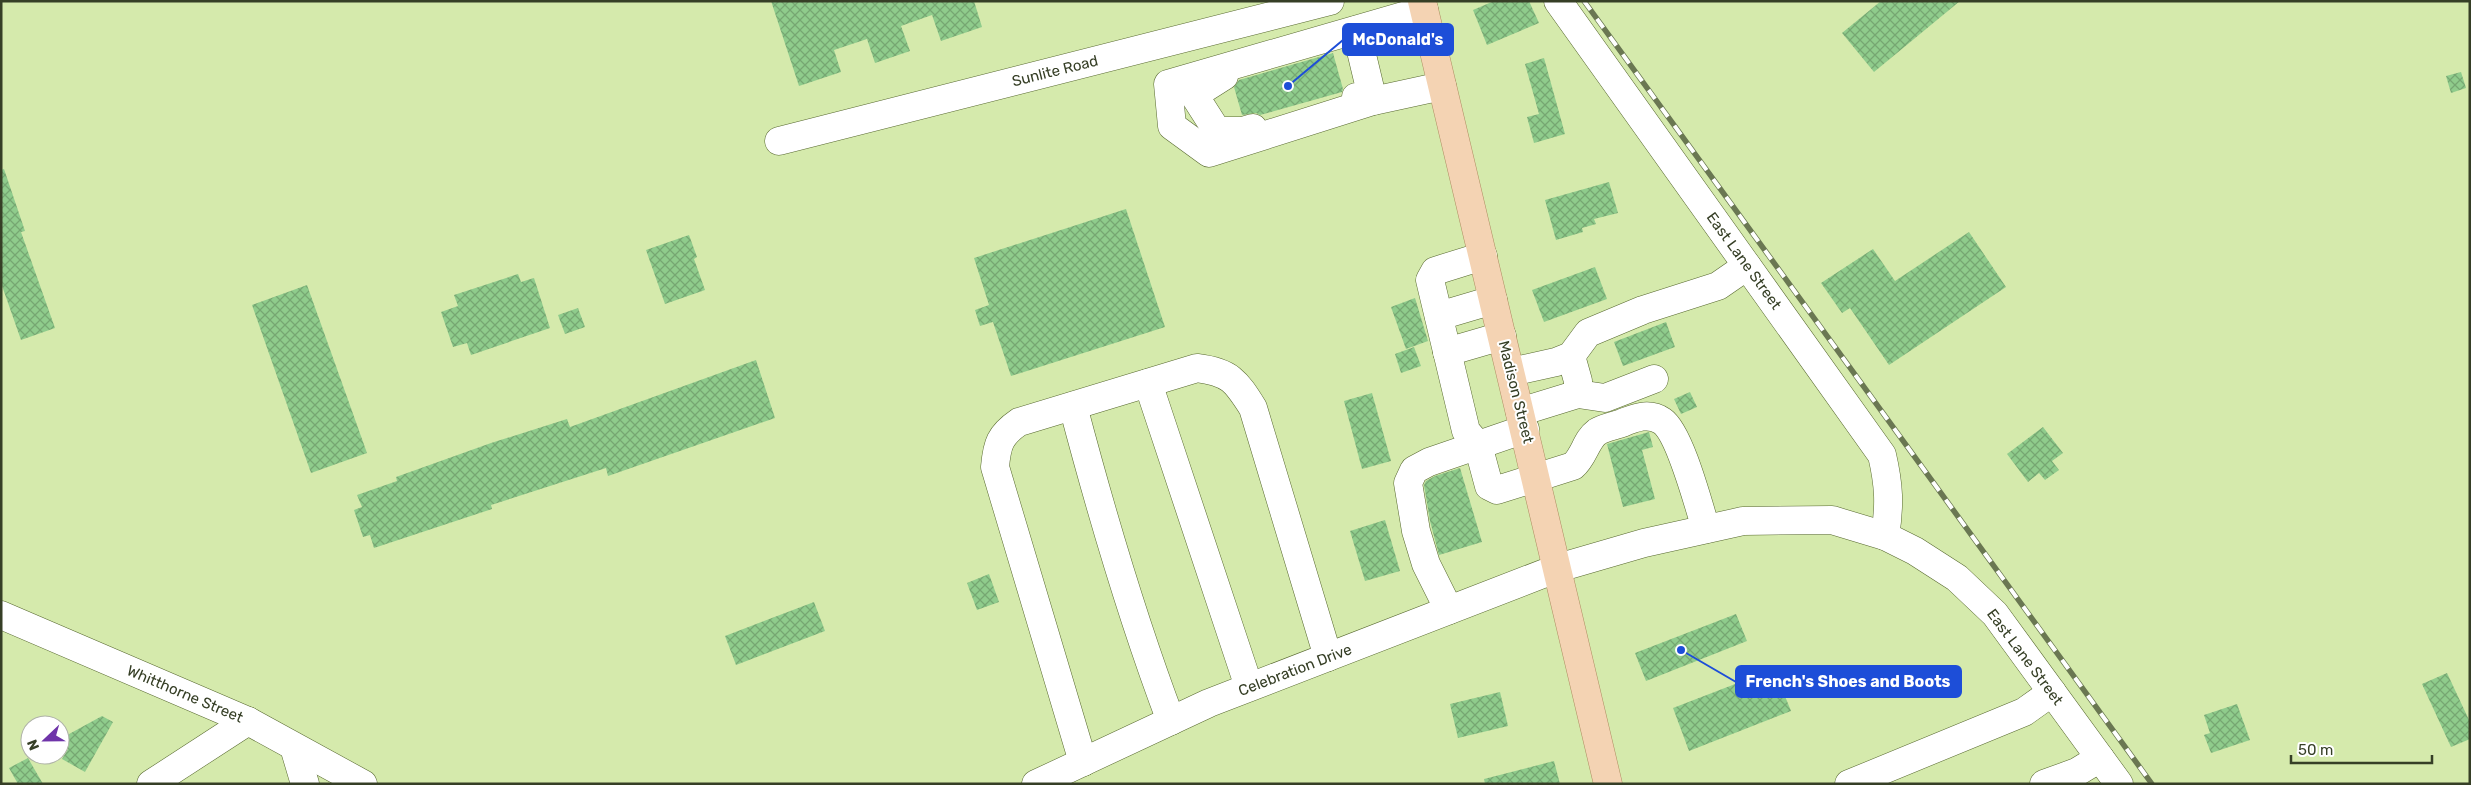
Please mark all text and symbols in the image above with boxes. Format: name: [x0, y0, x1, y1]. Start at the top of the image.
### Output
callout: McDonald's: [1343, 24, 1453, 55]
text: McDonald's: [1353, 30, 1444, 49]
street label: Sunlite Road: [1010, 52, 1100, 90]
street label: East Lane Street: [1703, 209, 1785, 313]
street label: Madison Street: [1495, 339, 1537, 445]
street label: East Lane Street: [1983, 605, 2067, 709]
street label: Celebration Drive: [1236, 640, 1354, 700]
street label: Whitthorne Street: [124, 661, 246, 727]
callout: French's Shoes and Boots: [1736, 666, 1961, 697]
text: French's Shoes and Boots: [1746, 672, 1951, 691]
north arrow: [20, 715, 70, 765]
scale bar: [2291, 732, 2432, 764]
text: N: [24, 737, 43, 753]
text: 50 m: [2298, 741, 2333, 759]

